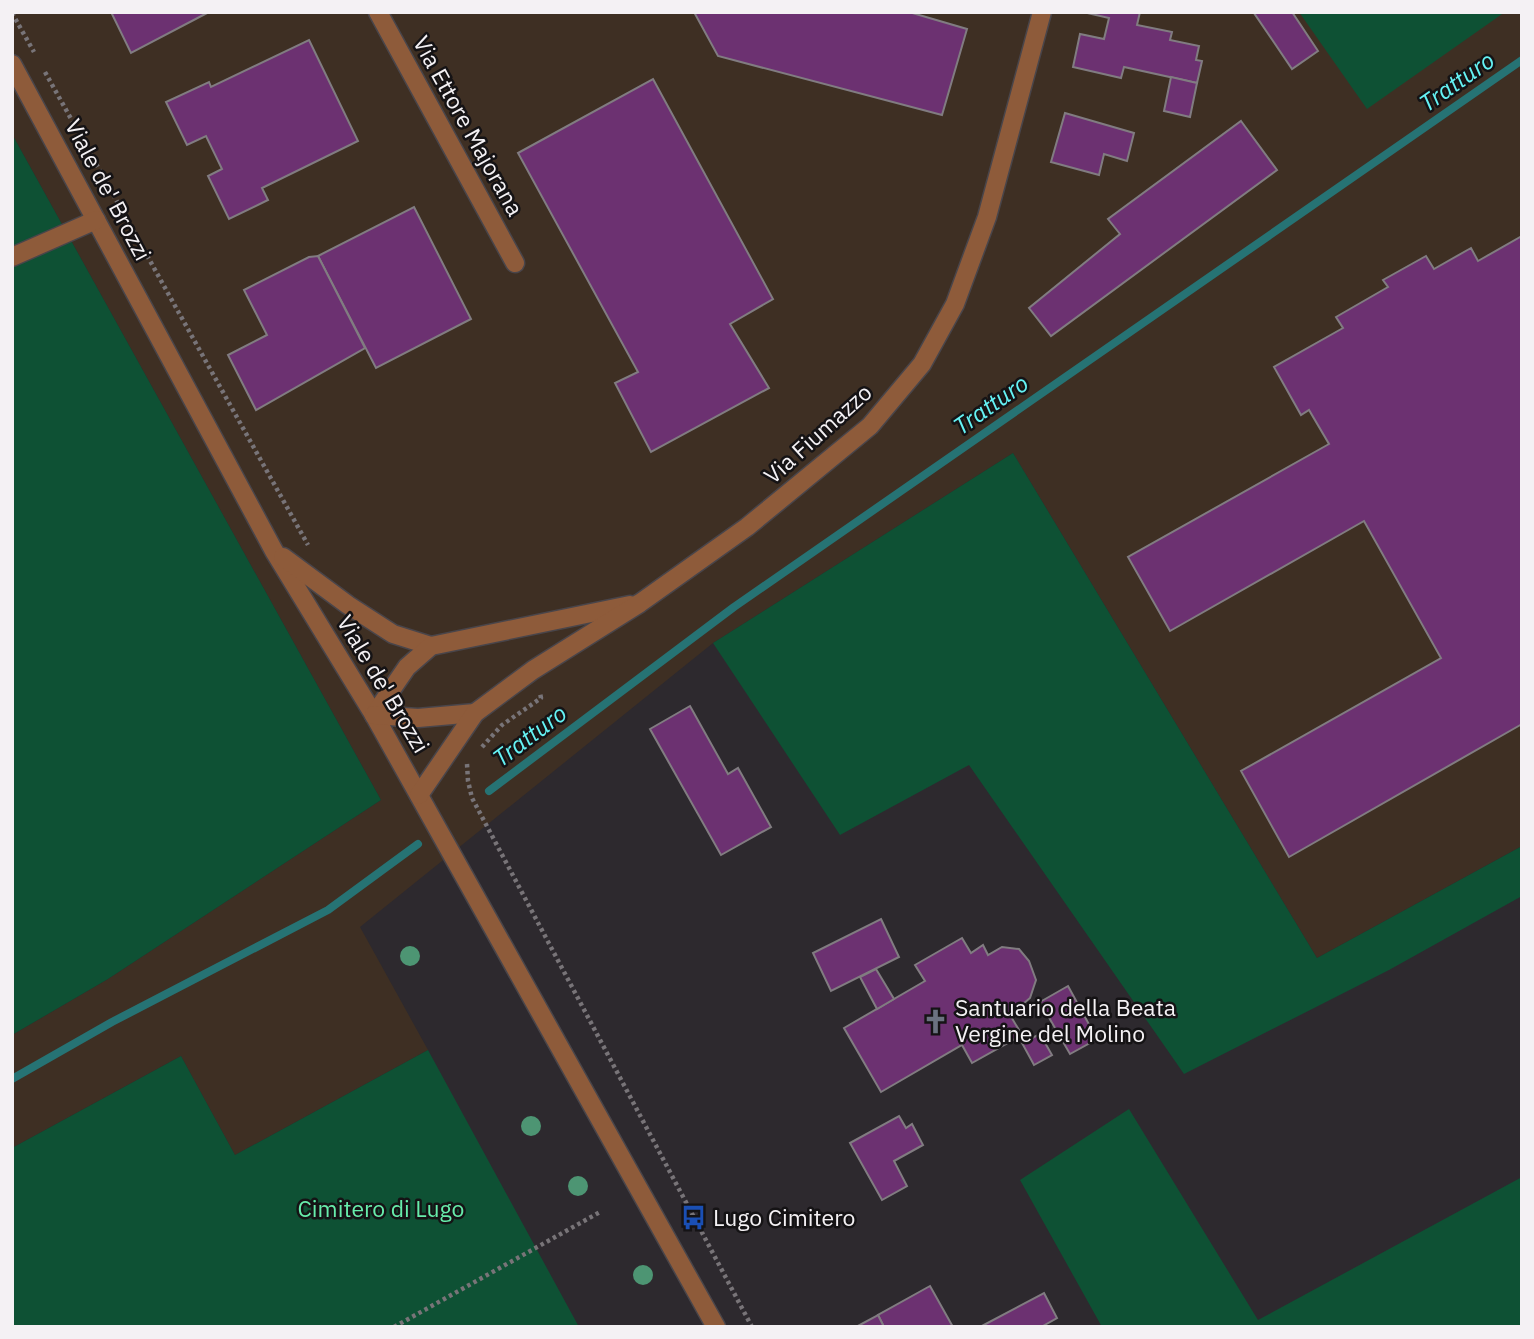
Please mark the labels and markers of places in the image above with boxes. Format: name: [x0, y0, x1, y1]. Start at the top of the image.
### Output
place label: Santuario della Beata Vergine del Molino: [955, 992, 1176, 1048]
church icon: Santuario della Beata Vergine del Molino: [921, 1007, 949, 1035]
place label: Lugo Cimitero: [713, 1202, 855, 1232]
bus stop icon: Lugo Cimitero: [679, 1204, 707, 1232]

